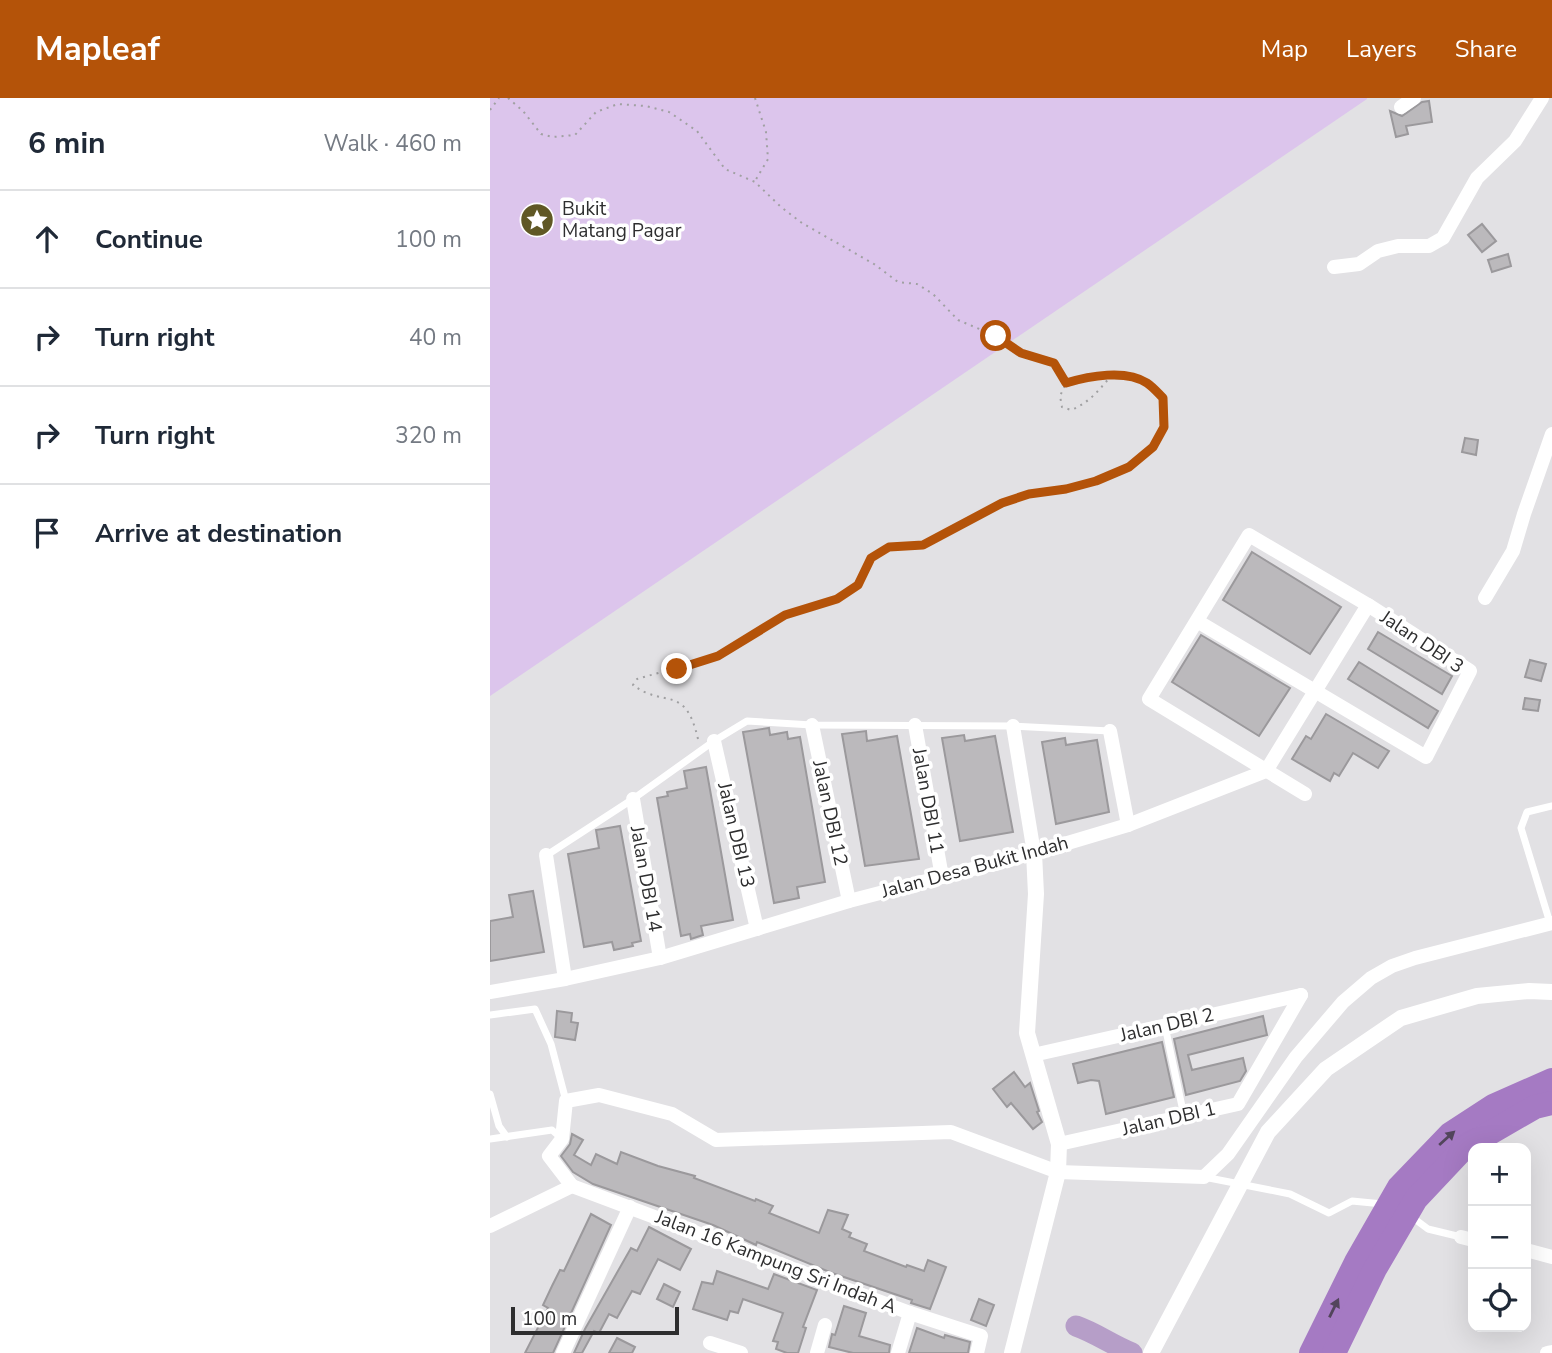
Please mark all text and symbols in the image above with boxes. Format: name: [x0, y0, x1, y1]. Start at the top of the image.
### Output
text: Mapleaf: [35, 27, 160, 72]
text: Map: [1261, 33, 1308, 65]
text: Layers: [1346, 33, 1417, 65]
text: Share: [1455, 33, 1517, 65]
text: 6 min: [28, 123, 106, 164]
text: Walk · 460 m: [323, 128, 462, 159]
place label: Bukit Matang Pagar: [562, 196, 682, 244]
place icon: Bukit Matang Pagar: [518, 201, 556, 239]
icon: ahead: [28, 220, 66, 258]
text: Continue: [95, 222, 203, 257]
text: 100 m: [395, 224, 462, 255]
icon: right: [28, 318, 66, 356]
text: Turn right: [95, 320, 214, 355]
route start: [980, 320, 1011, 351]
text: 40 m: [409, 322, 462, 353]
icon: right: [28, 416, 66, 454]
text: Turn right: [95, 418, 214, 453]
text: 320 m: [395, 420, 462, 451]
icon: arrive: [28, 514, 66, 552]
text: Arrive at destination: [95, 516, 342, 551]
street label: Jalan DBI 3: [1374, 604, 1469, 680]
route end: [661, 653, 692, 684]
street label: Jalan DBI 11: [906, 745, 950, 856]
street label: Jalan DBI 12: [806, 757, 854, 868]
street label: Jalan DBI 13: [711, 779, 761, 890]
street label: Jalan DBI 14: [624, 823, 668, 934]
street label: Jalan Desa Bukit Indah: [878, 830, 1071, 905]
street label: Jalan DBI 2: [1116, 1002, 1217, 1049]
street label: Jalan DBI 1: [1118, 1096, 1219, 1143]
one-way arrow: [1438, 1131, 1455, 1147]
map controls: [1468, 1143, 1531, 1332]
button: +: [1468, 1143, 1531, 1206]
street label: Jalan 16 Kampung Sri Indah A: [651, 1204, 900, 1320]
button: −: [1468, 1206, 1531, 1269]
button: locate: [1468, 1269, 1531, 1332]
one-way arrow: [1328, 1298, 1339, 1318]
scale bar: [511, 1304, 679, 1336]
text: 100 m: [522, 1306, 577, 1332]

